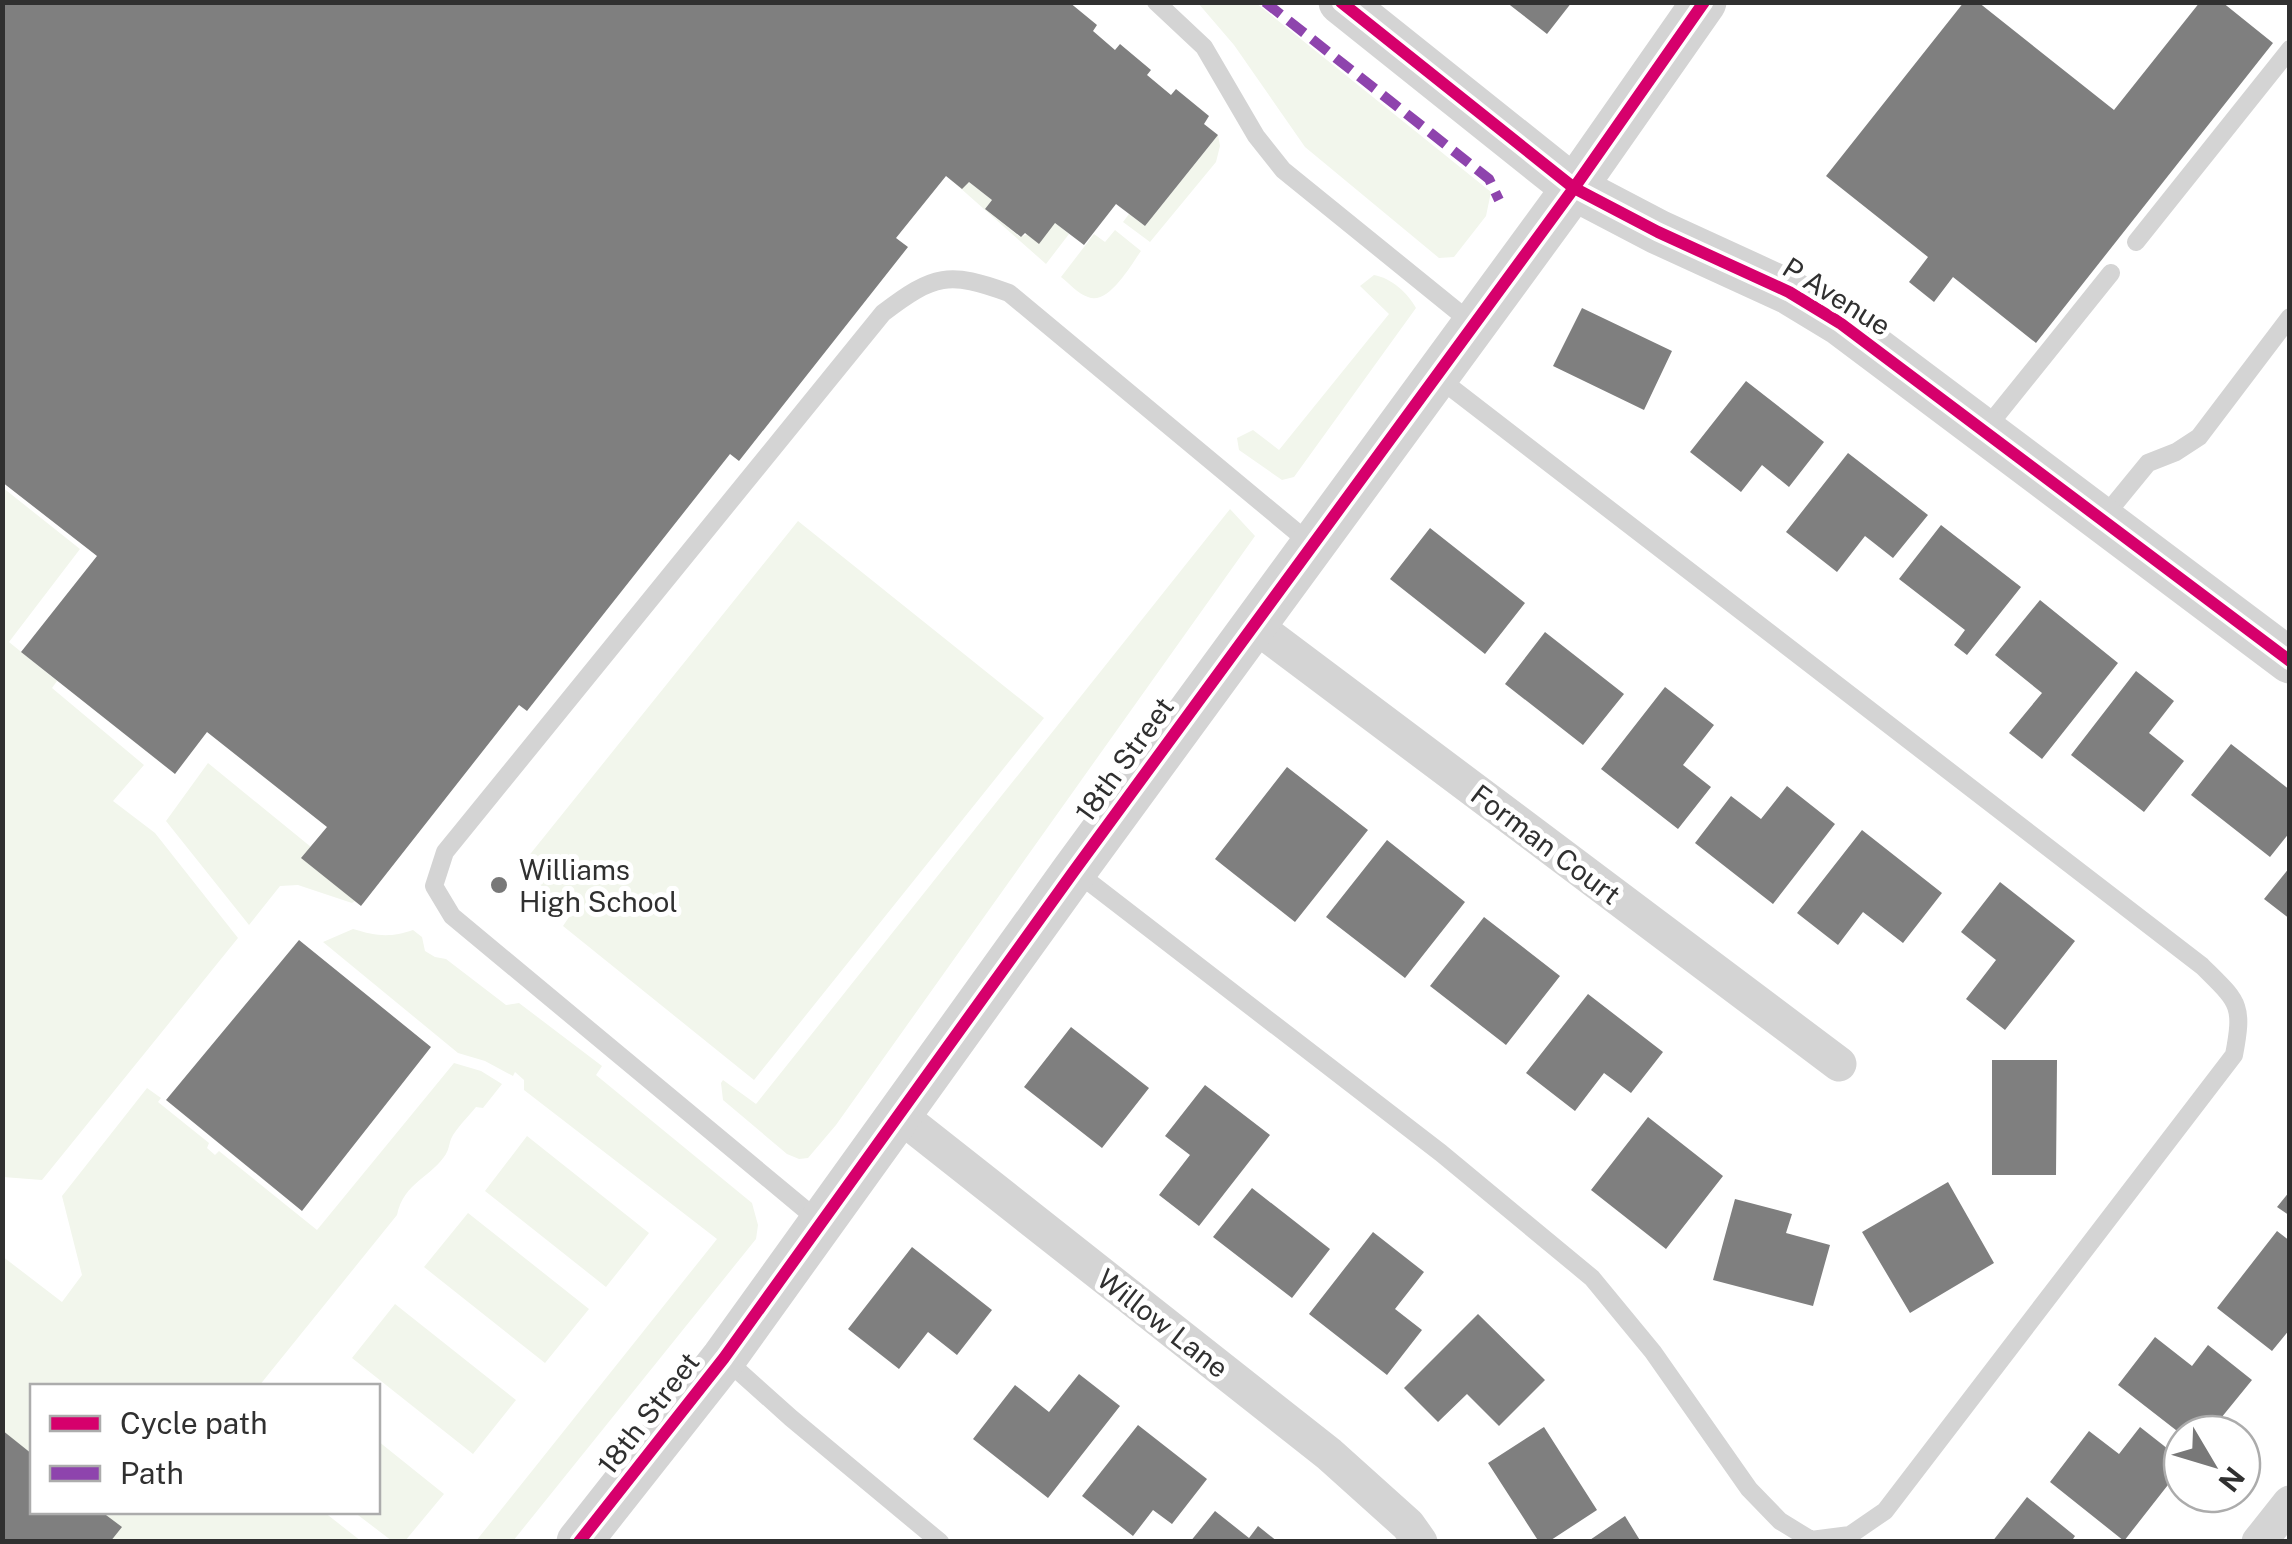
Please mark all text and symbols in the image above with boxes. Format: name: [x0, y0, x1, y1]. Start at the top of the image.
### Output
street label: P Avenue: [1777, 250, 1897, 342]
street label: 18th Street: [1068, 691, 1180, 827]
street label: Forman Court: [1465, 777, 1627, 911]
place label: Williams High School: [519, 853, 678, 918]
marker: Williams High School: [488, 874, 510, 896]
street label: Willow Lane: [1091, 1262, 1235, 1384]
street label: 18th Street: [590, 1346, 706, 1480]
legend: [30, 1384, 380, 1514]
text: Cycle path: [120, 1405, 268, 1441]
north arrow: [2162, 1414, 2262, 1514]
text: Path: [120, 1455, 184, 1491]
text: N: [2212, 1461, 2252, 1498]

